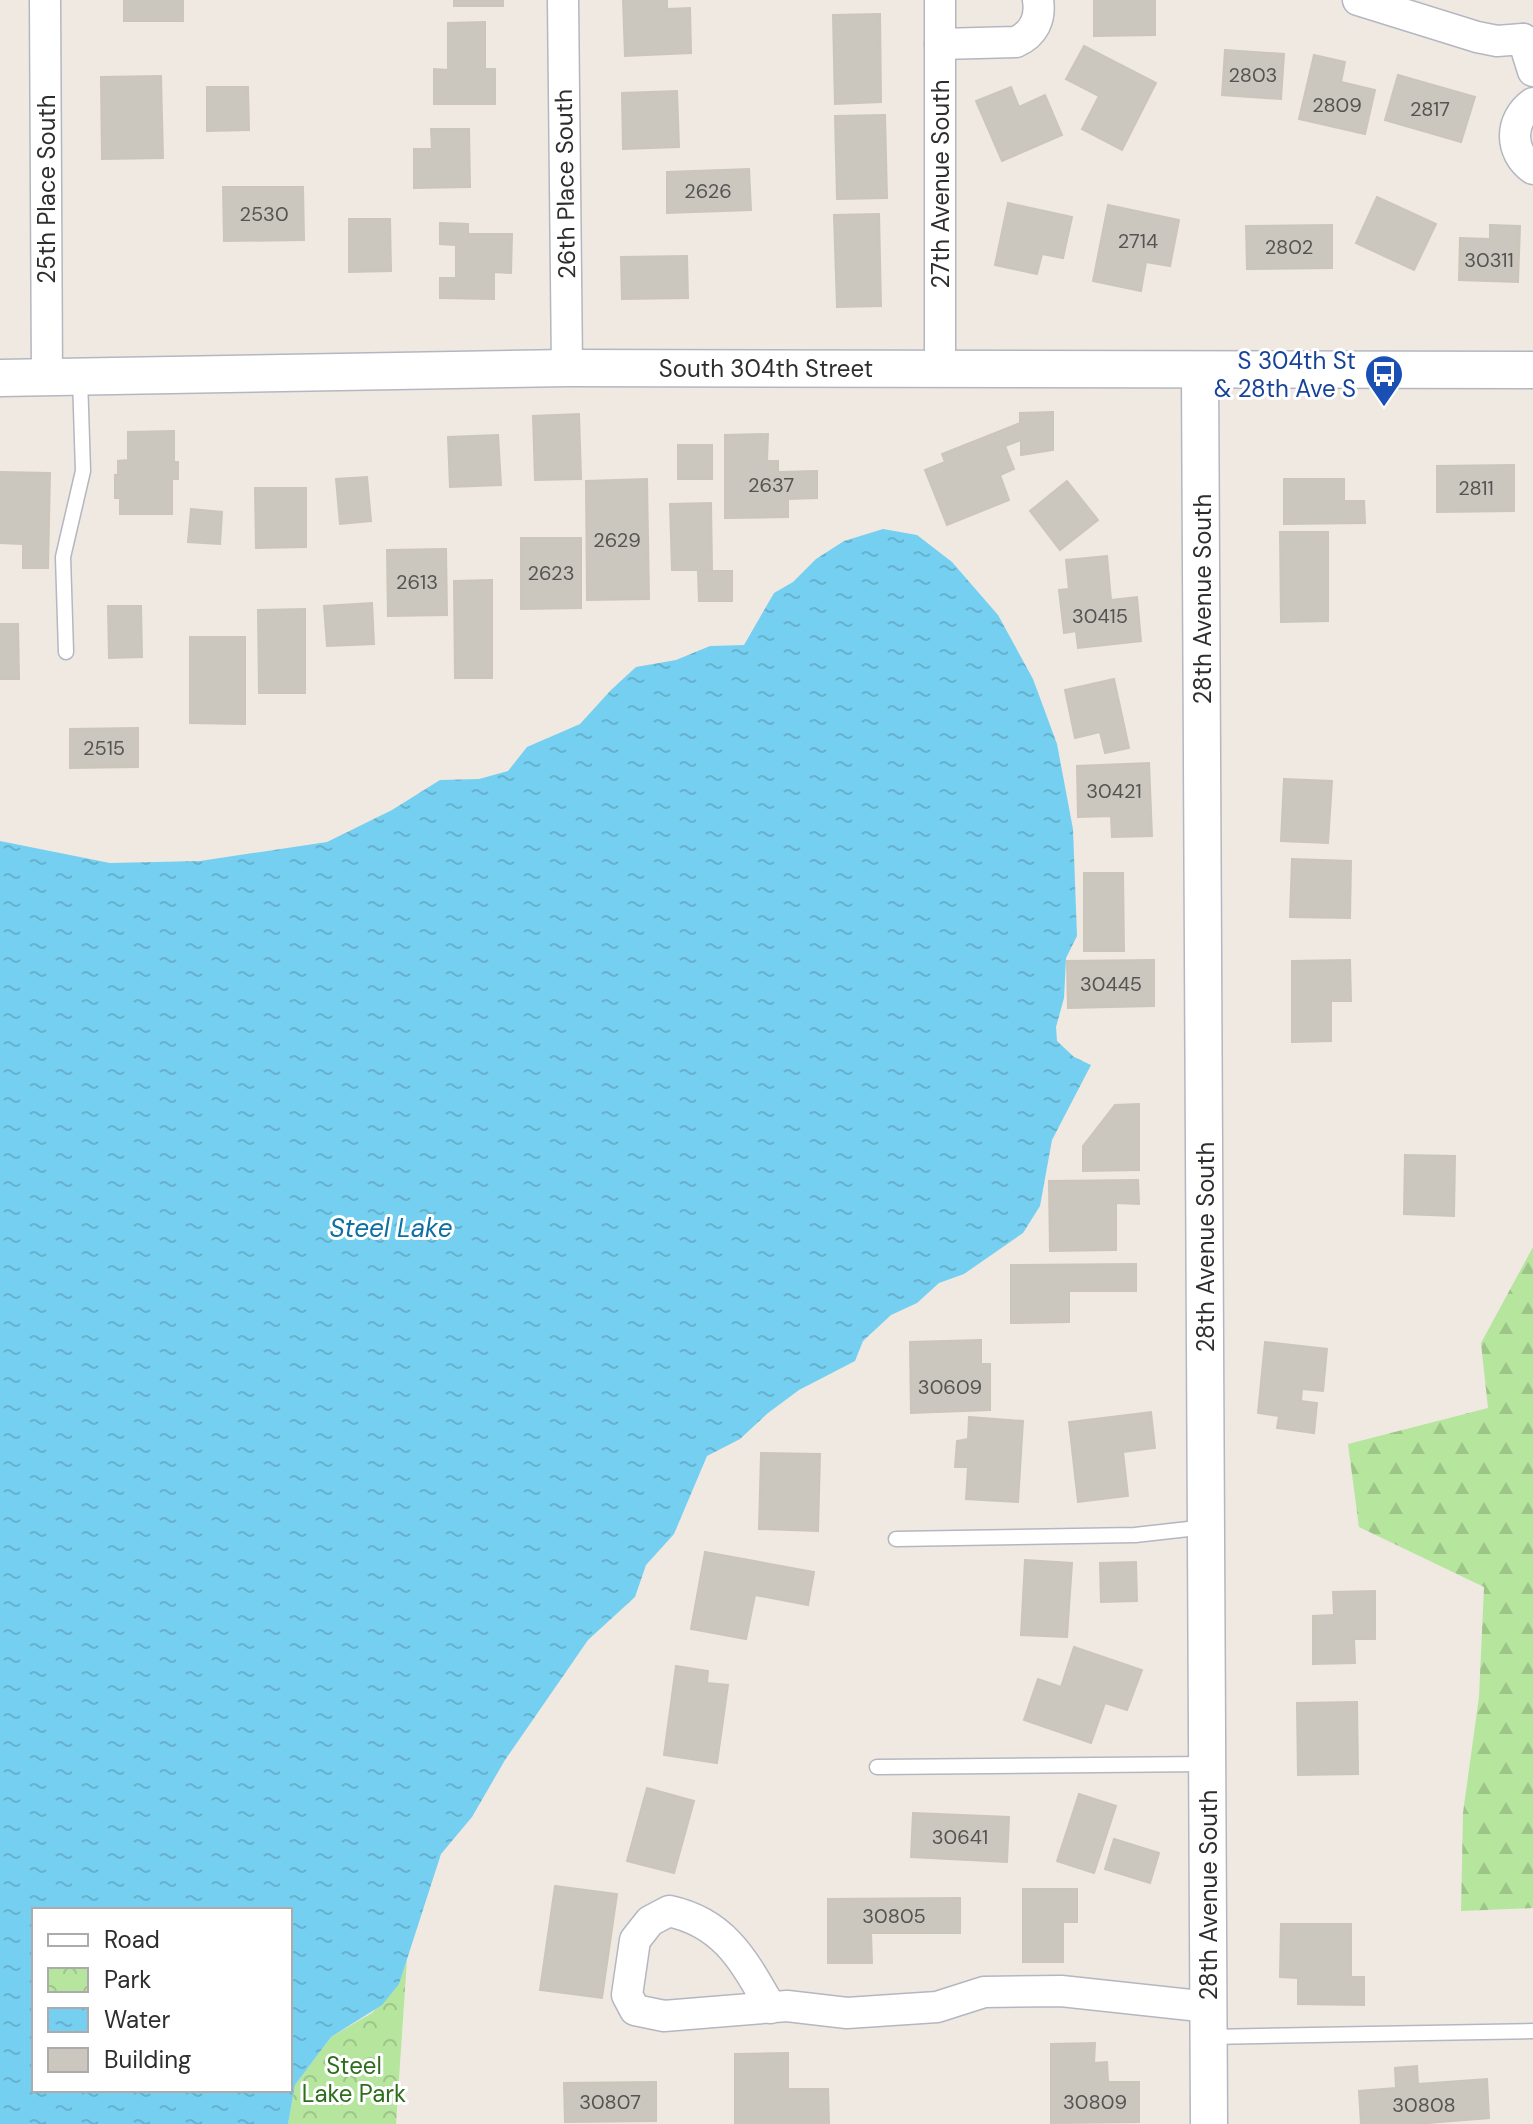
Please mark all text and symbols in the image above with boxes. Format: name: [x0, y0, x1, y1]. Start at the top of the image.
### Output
house number: 2803: [1229, 62, 1277, 88]
street label: 27th Avenue South: [925, 80, 956, 288]
street label: 26th Place South: [548, 89, 582, 279]
house number: 2809: [1312, 92, 1362, 118]
street label: 25th Place South: [31, 94, 62, 284]
house number: 2817: [1410, 96, 1450, 122]
house number: 2626: [684, 178, 732, 204]
house number: 2530: [239, 201, 289, 227]
house number: 2714: [1118, 228, 1158, 254]
house number: 2802: [1265, 234, 1313, 260]
house number: 30311: [1464, 247, 1514, 273]
place label: S 304th St & 28th Ave S: [1214, 345, 1356, 404]
street label: South 304th Street: [659, 353, 873, 384]
bus stop icon: S 304th St & 28th Ave S: [1363, 353, 1405, 408]
house number: 2637: [748, 472, 794, 498]
house number: 2811: [1458, 475, 1494, 501]
street label: 28th Avenue South: [1187, 494, 1218, 704]
house number: 2629: [593, 527, 641, 553]
house number: 2623: [528, 560, 574, 586]
house number: 2613: [396, 569, 438, 595]
house number: 30415: [1072, 603, 1128, 629]
house number: 2515: [83, 735, 125, 761]
house number: 30421: [1086, 778, 1142, 804]
house number: 30445: [1080, 971, 1142, 997]
street label: 28th Avenue South: [1190, 1142, 1221, 1352]
water label: Steel Lake: [329, 1211, 453, 1245]
house number: 30609: [918, 1374, 982, 1400]
street label: 28th Avenue South: [1193, 1790, 1224, 2000]
house number: 30641: [932, 1824, 988, 1850]
house number: 30805: [862, 1903, 926, 1929]
legend: [32, 1908, 292, 2092]
text: Road: [104, 1924, 160, 1955]
text: Park: [104, 1964, 151, 1995]
text: Water: [104, 2004, 170, 2035]
text: Building: [104, 2044, 191, 2075]
park label: Steel Lake Park: [302, 2050, 406, 2109]
house number: 30807: [579, 2089, 641, 2115]
house number: 30809: [1063, 2089, 1127, 2115]
house number: 30808: [1392, 2092, 1456, 2118]

